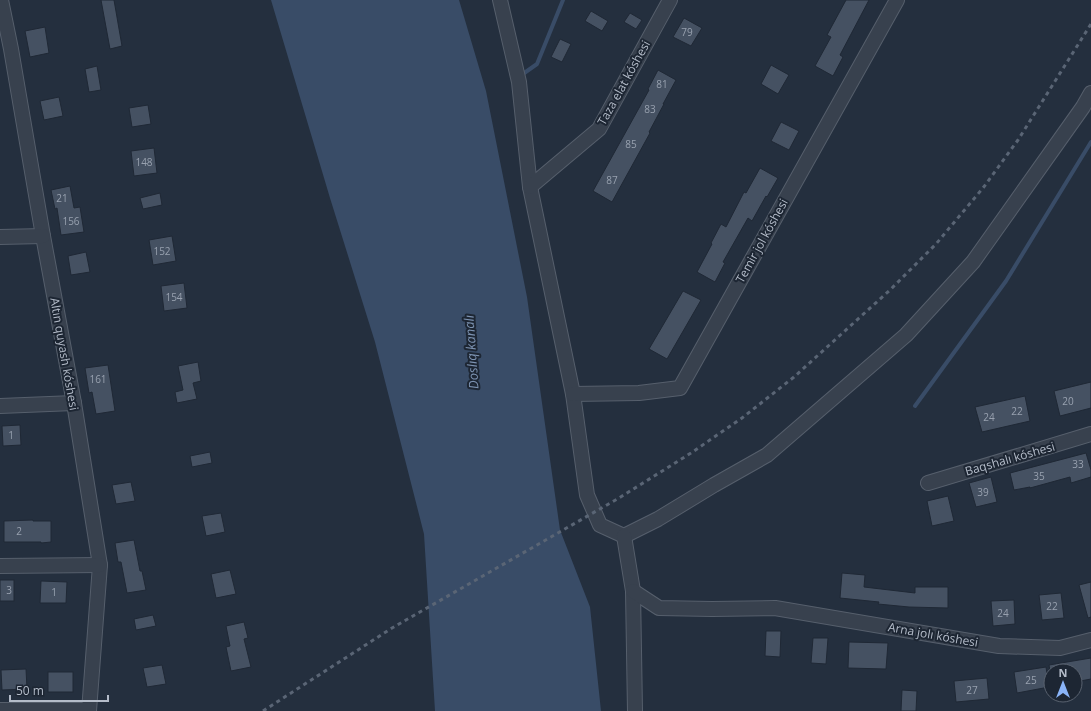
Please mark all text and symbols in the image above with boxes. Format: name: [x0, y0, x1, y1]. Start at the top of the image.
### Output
house number: 79: [681, 25, 693, 39]
street label: Taza elat kóshesi: [593, 37, 654, 128]
house number: 81: [656, 77, 668, 91]
house number: 83: [644, 102, 656, 116]
house number: 85: [625, 137, 637, 151]
house number: 148: [135, 155, 153, 169]
house number: 87: [606, 173, 618, 187]
house number: 21: [56, 191, 68, 205]
street label: Temir jol kóshesi: [731, 196, 792, 286]
house number: 156: [62, 214, 80, 228]
house number: 152: [153, 244, 171, 258]
house number: 154: [165, 290, 183, 304]
street label: Altın quyash kóshesi: [46, 296, 83, 412]
water label: Doslıq kanalı: [459, 314, 483, 390]
house number: 161: [89, 372, 107, 386]
house number: 20: [1062, 394, 1074, 408]
house number: 22: [1011, 404, 1023, 418]
house number: 24: [983, 410, 995, 424]
house number: 1: [8, 428, 14, 442]
street label: Baqshalı kóshesi: [963, 438, 1057, 479]
house number: 33: [1072, 457, 1084, 471]
house number: 35: [1033, 469, 1045, 483]
house number: 39: [977, 485, 989, 499]
house number: 2: [16, 524, 22, 538]
house number: 3: [6, 583, 12, 597]
house number: 1: [51, 585, 57, 599]
house number: 22: [1046, 599, 1058, 613]
house number: 24: [997, 606, 1009, 620]
street label: Arna jolı kóshesi: [887, 618, 979, 651]
north arrow: [1043, 663, 1083, 703]
text: N: [1059, 665, 1067, 680]
house number: 25: [1025, 673, 1037, 687]
scale bar: [10, 677, 108, 703]
text: 50 m: [16, 682, 44, 699]
house number: 27: [966, 683, 978, 697]

